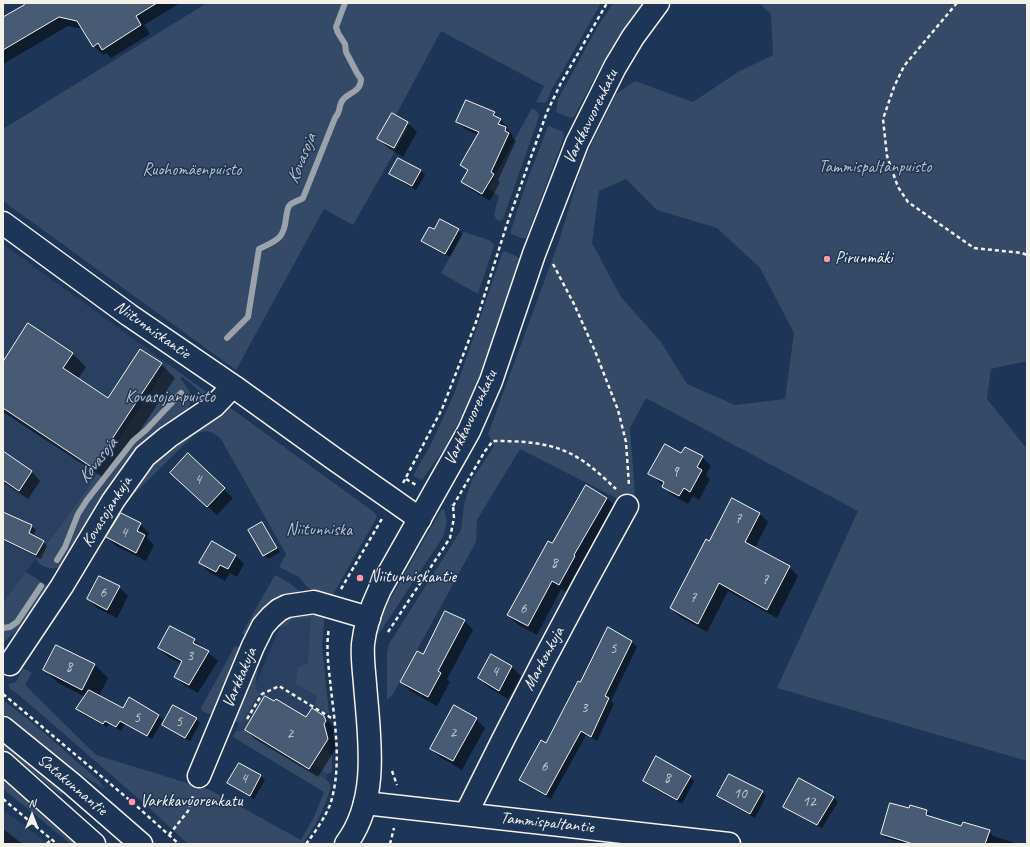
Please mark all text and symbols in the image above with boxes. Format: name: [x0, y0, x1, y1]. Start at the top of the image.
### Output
street label: Varkkavuorenkatu: [559, 66, 623, 168]
water label: Kovasoja: [282, 131, 322, 187]
park label: Tammispaltanpuisto: [819, 158, 931, 178]
park label: Ruohomäenpuisto: [142, 161, 242, 181]
place label: Pirunmäki: [835, 249, 893, 269]
marker: Pirunmäki: [822, 254, 832, 264]
street label: Niitunniskantie: [110, 296, 194, 364]
street label: Varkkavuorenkatu: [440, 367, 502, 469]
park label: Kovasojanpuisto: [125, 388, 215, 408]
water label: Kovasoja: [74, 434, 122, 488]
house number: 9: [672, 463, 678, 481]
house number: 4: [195, 471, 201, 489]
street label: Kovasojankuja: [77, 473, 137, 551]
house number: 7: [735, 510, 741, 528]
park label: Niitunniska: [286, 521, 352, 541]
house number: 4: [121, 524, 127, 542]
house number: 8: [551, 554, 557, 572]
place label: Niitunniskantie: [368, 568, 456, 588]
house number: 7: [762, 571, 768, 589]
marker: Niitunniskantie: [355, 573, 365, 583]
house number: 6: [100, 584, 106, 602]
house number: 7: [690, 589, 696, 607]
house number: 6: [520, 600, 526, 618]
street label: Markonkuja: [519, 624, 569, 694]
house number: 5: [610, 640, 616, 658]
street label: Varkkakuja: [218, 645, 262, 711]
house number: 3: [187, 647, 193, 665]
house number: 8: [66, 658, 72, 676]
house number: 4: [492, 663, 498, 681]
house number: 3: [581, 699, 587, 717]
house number: 5: [134, 709, 140, 727]
house number: 5: [176, 713, 182, 731]
house number: 2: [450, 724, 456, 742]
house number: 2: [287, 725, 293, 743]
street label: Satakunnantie: [33, 750, 111, 820]
house number: 6: [541, 758, 547, 776]
house number: 8: [664, 769, 670, 787]
house number: 4: [241, 770, 247, 788]
house number: 10: [733, 785, 747, 803]
place label: Varkkavuorenkatu: [140, 792, 243, 812]
house number: 12: [802, 793, 816, 811]
north arrow: [12, 795, 52, 835]
text: N: [29, 796, 35, 810]
marker: Varkkavuorenkatu: [127, 797, 137, 807]
street label: Tammispaltantie: [499, 808, 595, 838]

